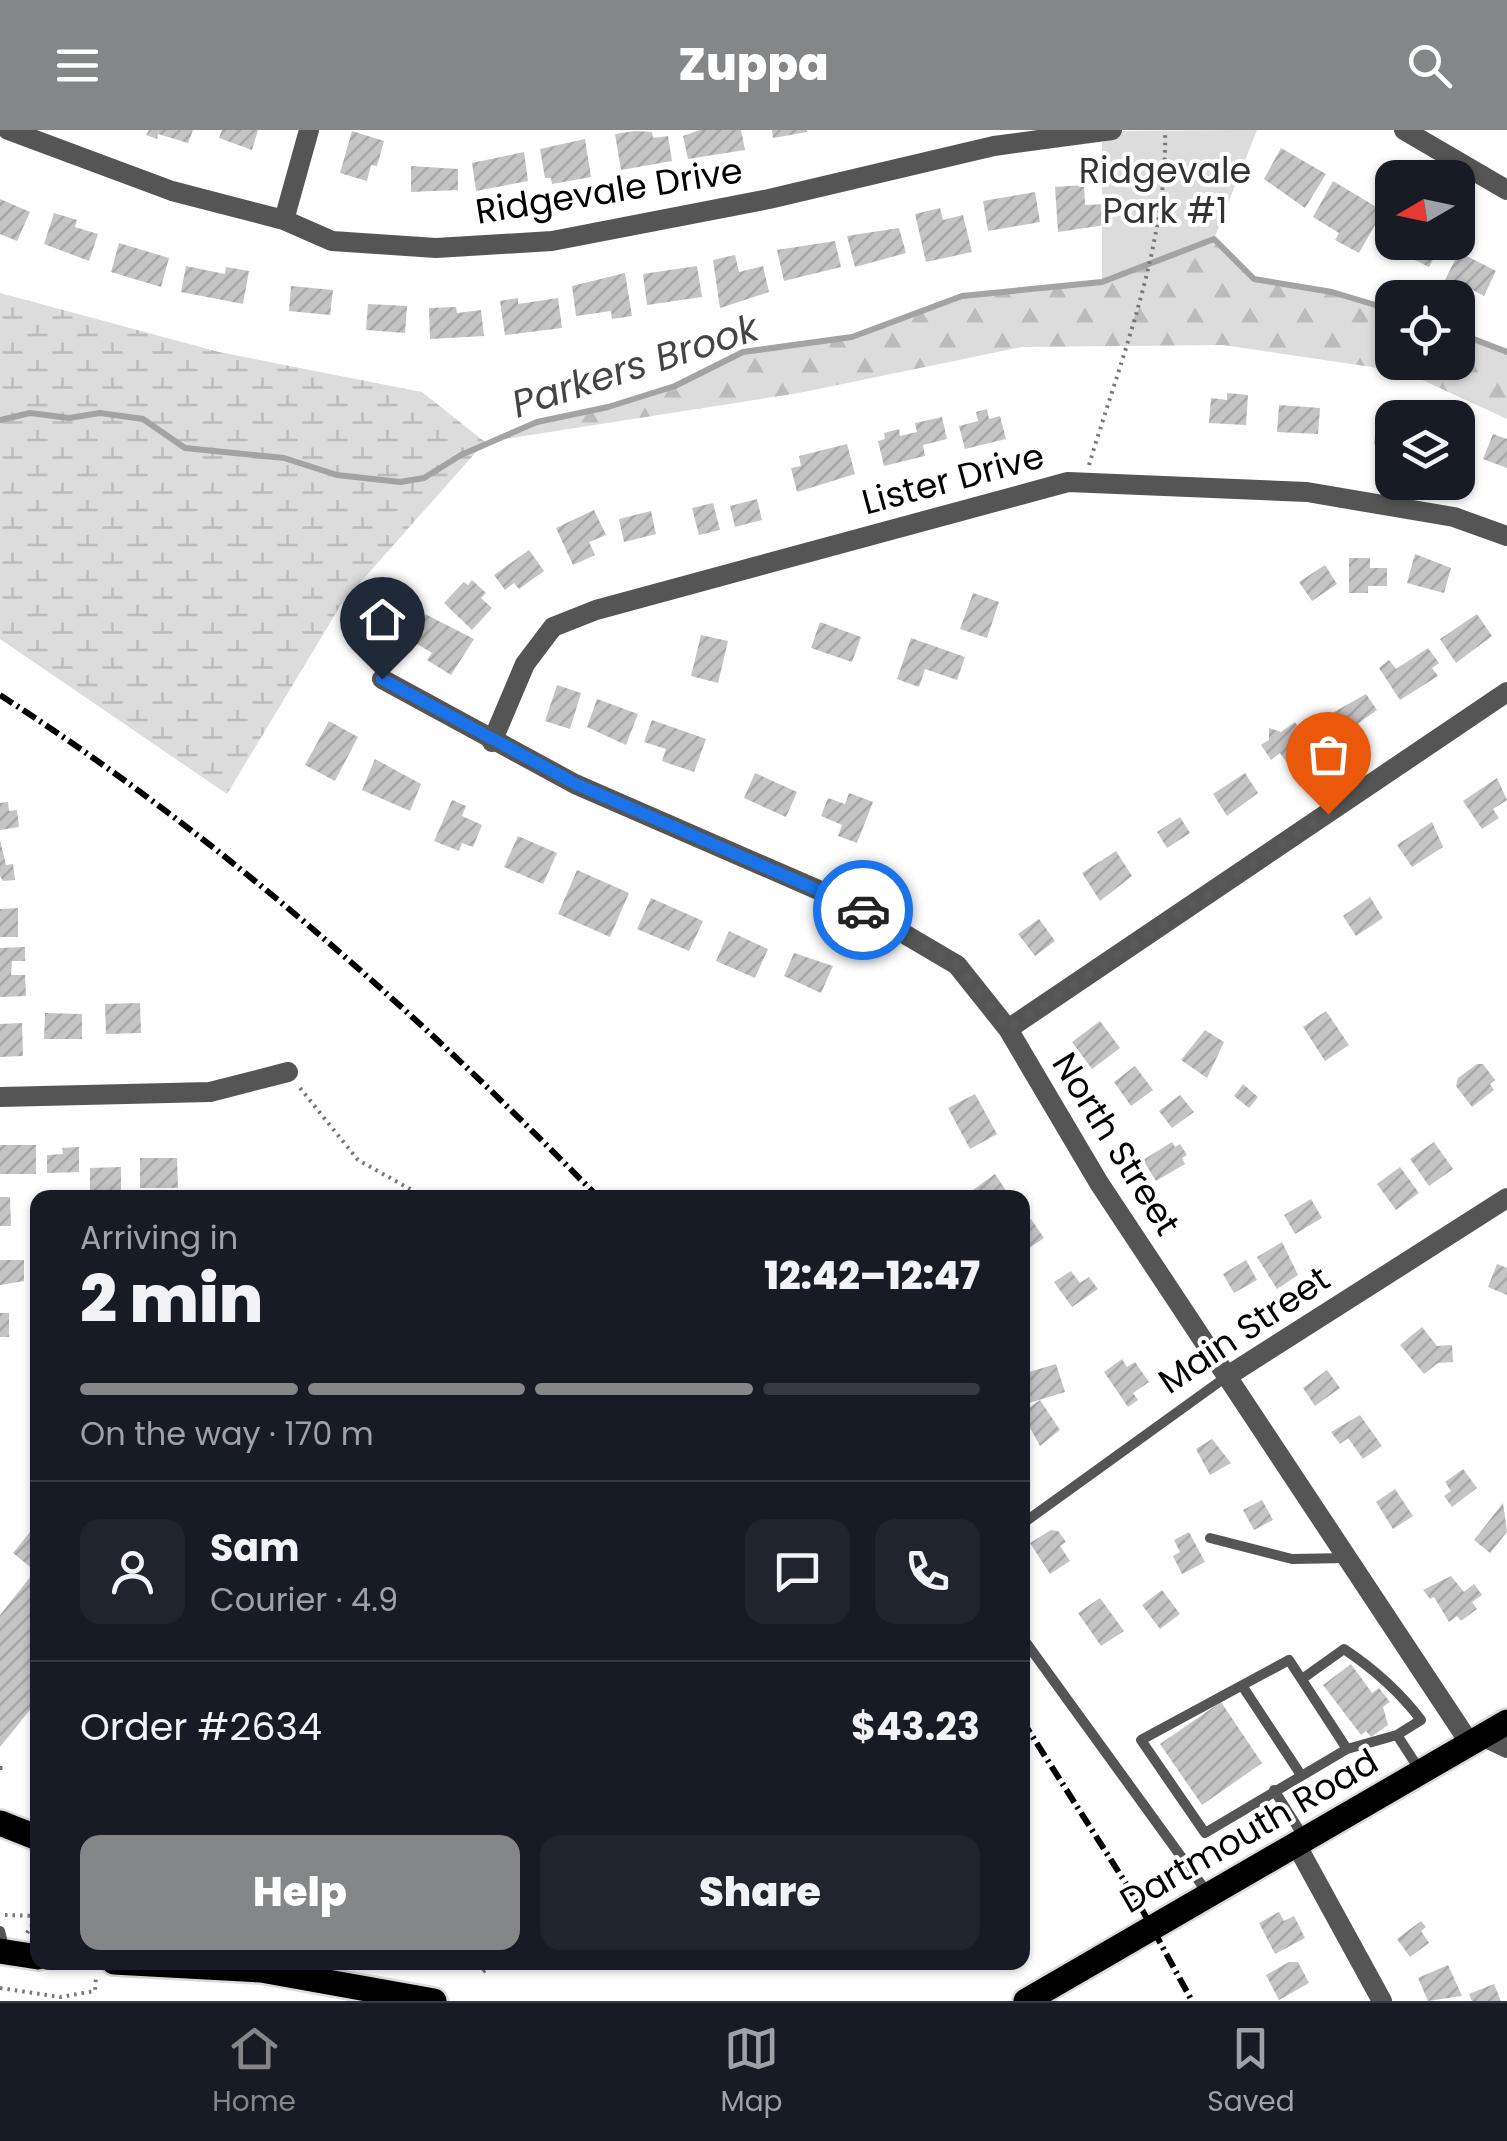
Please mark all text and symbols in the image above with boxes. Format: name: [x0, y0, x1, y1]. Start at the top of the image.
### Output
text: Zuppa: [678, 33, 829, 96]
icon: menu: [50, 38, 105, 93]
icon: search: [1402, 38, 1457, 93]
street label: Ridgevale Drive: [472, 145, 746, 236]
park label: Ridgevale Park #1: [1079, 146, 1251, 235]
north arrow: [1375, 160, 1475, 260]
map controls: [1375, 160, 1475, 500]
button: locate: [1375, 280, 1475, 380]
water label: Parkers Brook: [505, 300, 766, 430]
button: layers: [1375, 400, 1475, 500]
street label: Lister Drive: [856, 431, 1049, 526]
pin: [340, 577, 425, 680]
icon: home: [355, 592, 410, 647]
pin: [1286, 712, 1371, 815]
icon: bag: [1301, 727, 1356, 782]
courier: [813, 860, 913, 960]
icon: car: [836, 883, 891, 938]
street label: North Street: [1041, 1043, 1192, 1245]
text: Arriving in: [80, 1215, 238, 1260]
text: 12:42–12:47: [764, 1249, 980, 1302]
text: 2 min: [80, 1254, 263, 1345]
street label: Main Street: [1149, 1254, 1339, 1405]
text: On the way · 170 m: [80, 1411, 374, 1456]
button: person: [80, 1519, 185, 1624]
button: chat: [745, 1519, 850, 1624]
button: phone: [875, 1519, 980, 1624]
text: Sam: [210, 1521, 299, 1574]
text: Courier · 4.9: [210, 1577, 398, 1622]
text: Order #2634: [80, 1700, 322, 1753]
text: $43.23: [851, 1700, 980, 1753]
street label: Dartmouth Road: [1111, 1737, 1387, 1924]
button: Help: [80, 1835, 520, 1950]
button: Share: [540, 1835, 980, 1950]
tab: Home: [212, 2021, 296, 2123]
tab: Map: [721, 2021, 783, 2123]
tab: Saved: [1207, 2021, 1295, 2123]

